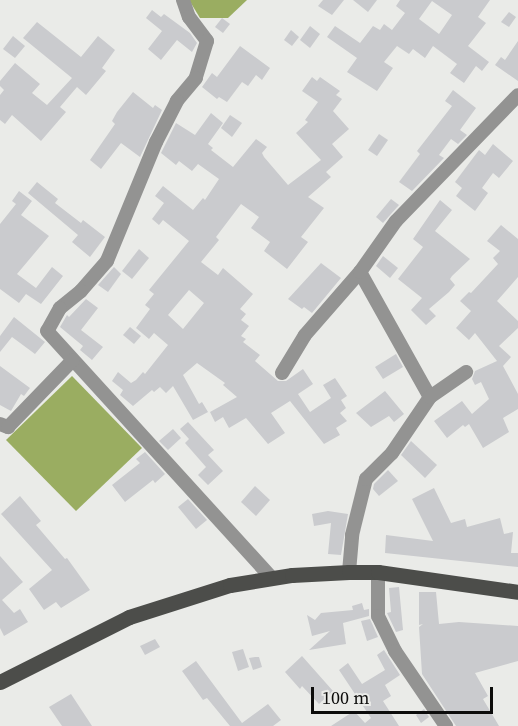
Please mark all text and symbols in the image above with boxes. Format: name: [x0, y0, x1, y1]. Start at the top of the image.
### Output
scale bar: [314, 675, 496, 713]
text: 100 m: [322, 685, 369, 710]

